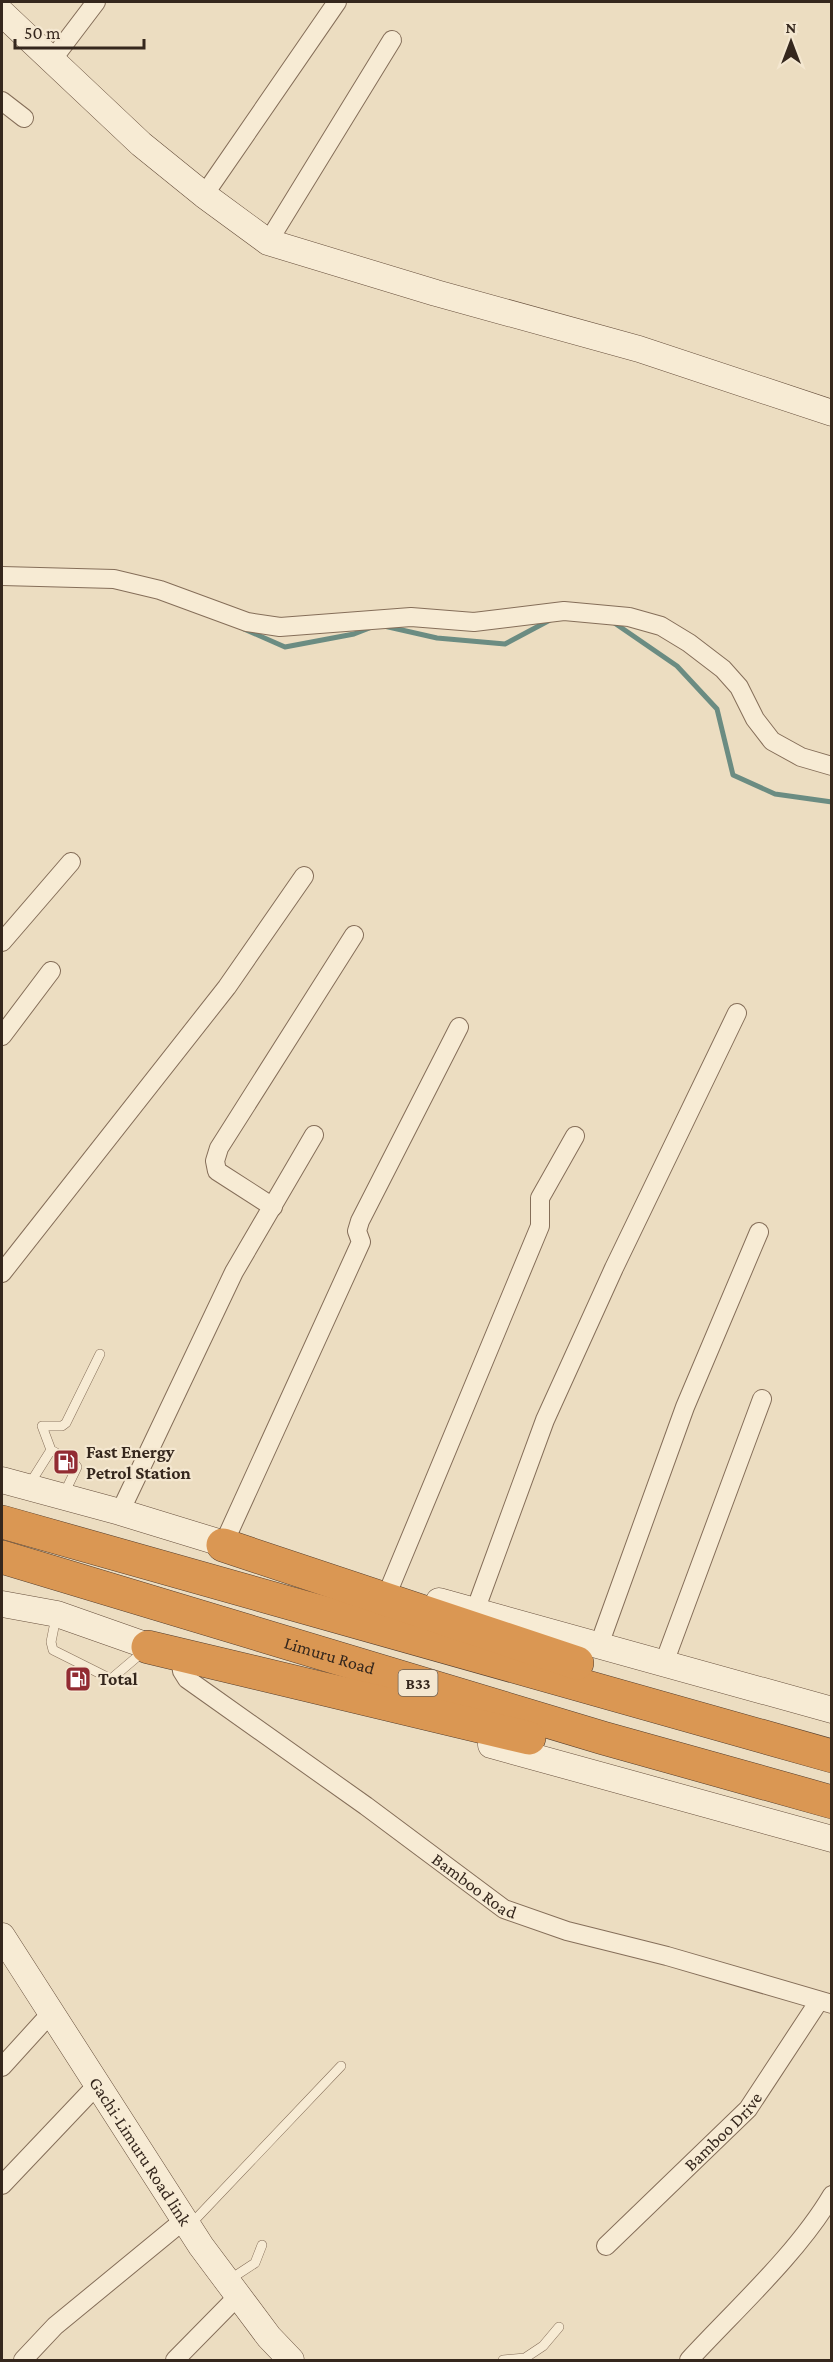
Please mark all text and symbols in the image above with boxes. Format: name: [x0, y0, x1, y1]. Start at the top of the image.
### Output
scale bar: [15, 12, 144, 50]
north arrow: [761, 12, 821, 72]
text: N: [786, 19, 797, 36]
text: 50 m: [24, 23, 61, 43]
place label: Fast Energy Petrol Station: [86, 1442, 192, 1483]
fuel station icon: Fast Energy Petrol Station: [51, 1447, 81, 1477]
street label: Limuru Road: [282, 1633, 378, 1679]
fuel station icon: Total: [63, 1664, 93, 1694]
place label: Total: [98, 1669, 138, 1689]
road number: B33: [398, 1670, 438, 1696]
street label: Bamboo Road: [428, 1849, 520, 1923]
street label: Gachi-Limuru Road link: [85, 2073, 196, 2230]
street label: Bamboo Drive: [680, 2089, 766, 2175]

